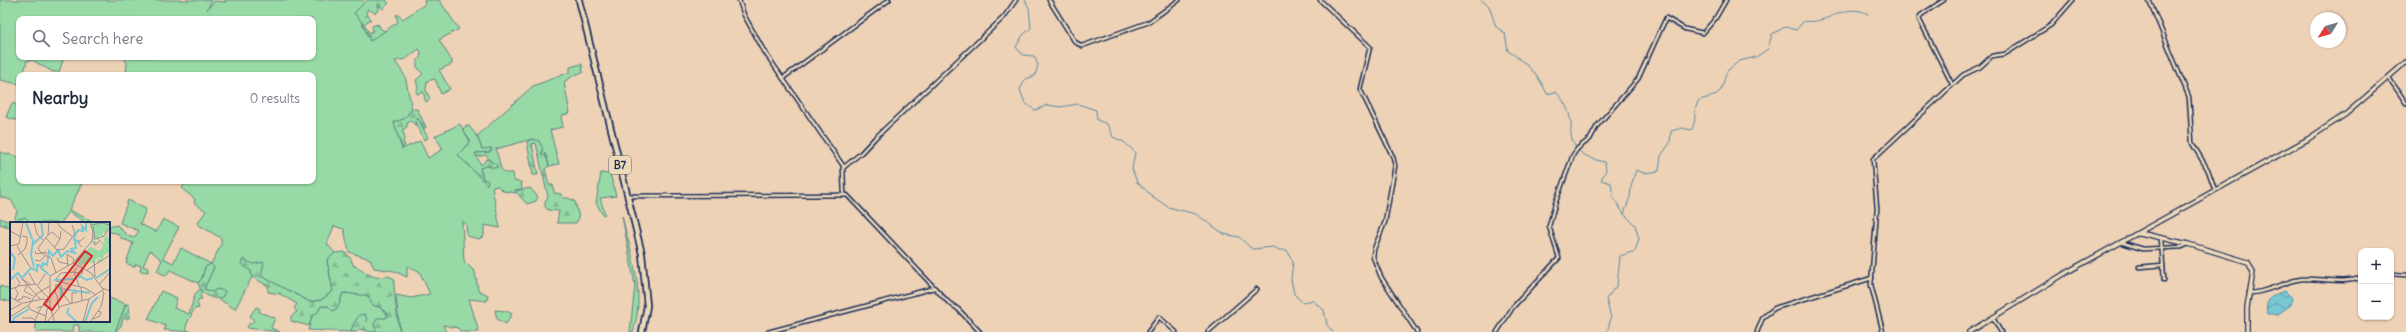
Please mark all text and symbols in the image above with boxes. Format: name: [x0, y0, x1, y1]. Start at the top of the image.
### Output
north arrow: [2310, 12, 2346, 48]
search box: [16, 16, 316, 60]
icon: search: [30, 27, 52, 49]
text: Search here: [62, 29, 143, 48]
text: Nearby: [32, 87, 88, 109]
text: 0 results: [250, 90, 300, 107]
road number: B7: [609, 156, 631, 174]
inset map: [10, 222, 110, 322]
map controls: [2358, 248, 2394, 320]
button: +: [2358, 248, 2394, 284]
button: −: [2358, 284, 2394, 320]

